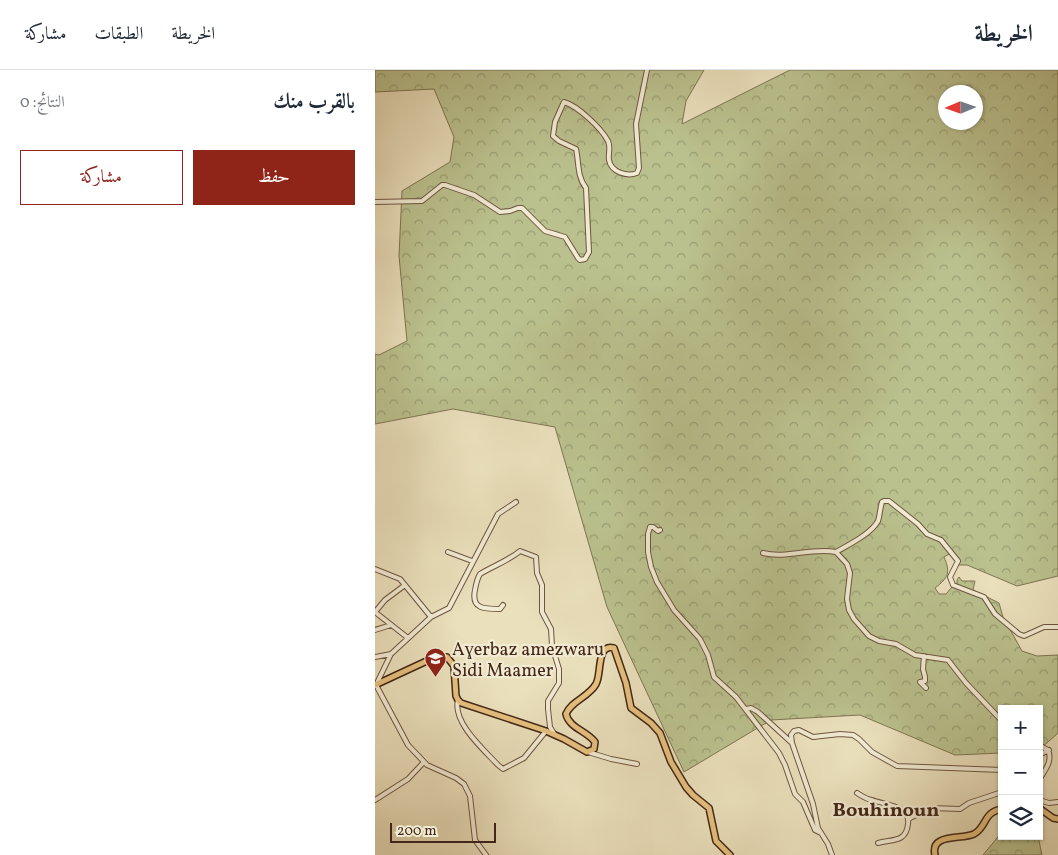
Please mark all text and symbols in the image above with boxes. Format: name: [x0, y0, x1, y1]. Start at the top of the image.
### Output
text: الخريطة: [975, 18, 1033, 52]
text: مشاركة: [25, 22, 66, 47]
text: الطبقات: [94, 22, 143, 47]
text: الخريطة: [171, 22, 215, 47]
north arrow: [938, 85, 983, 130]
text: بالقرب منك: [273, 88, 355, 117]
text: النتائج: 0: [20, 92, 65, 114]
button: مشاركة: [20, 150, 183, 205]
button: حفظ: [193, 150, 355, 205]
place label: Aɣerbaz amezwaru Sidi Maamer: [452, 638, 604, 684]
school or university icon: Aɣerbaz amezwaru Sidi Maamer: [424, 647, 448, 678]
map controls: [998, 705, 1043, 840]
button: +: [998, 705, 1043, 750]
button: −: [998, 750, 1043, 795]
button: layers: [998, 795, 1043, 840]
district label: Bouhinoun: [833, 797, 939, 825]
scale bar: [390, 820, 496, 843]
text: 200 m: [397, 822, 437, 841]

